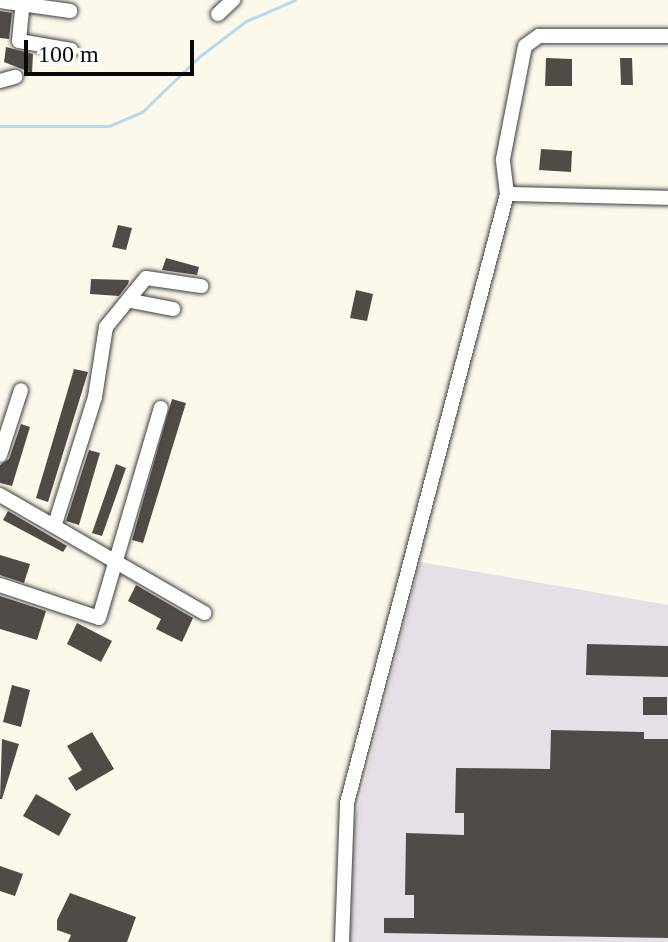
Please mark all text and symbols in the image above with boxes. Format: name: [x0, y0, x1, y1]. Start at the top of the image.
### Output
scale bar: [28, 24, 198, 74]
text: 100 m: [38, 41, 99, 67]

